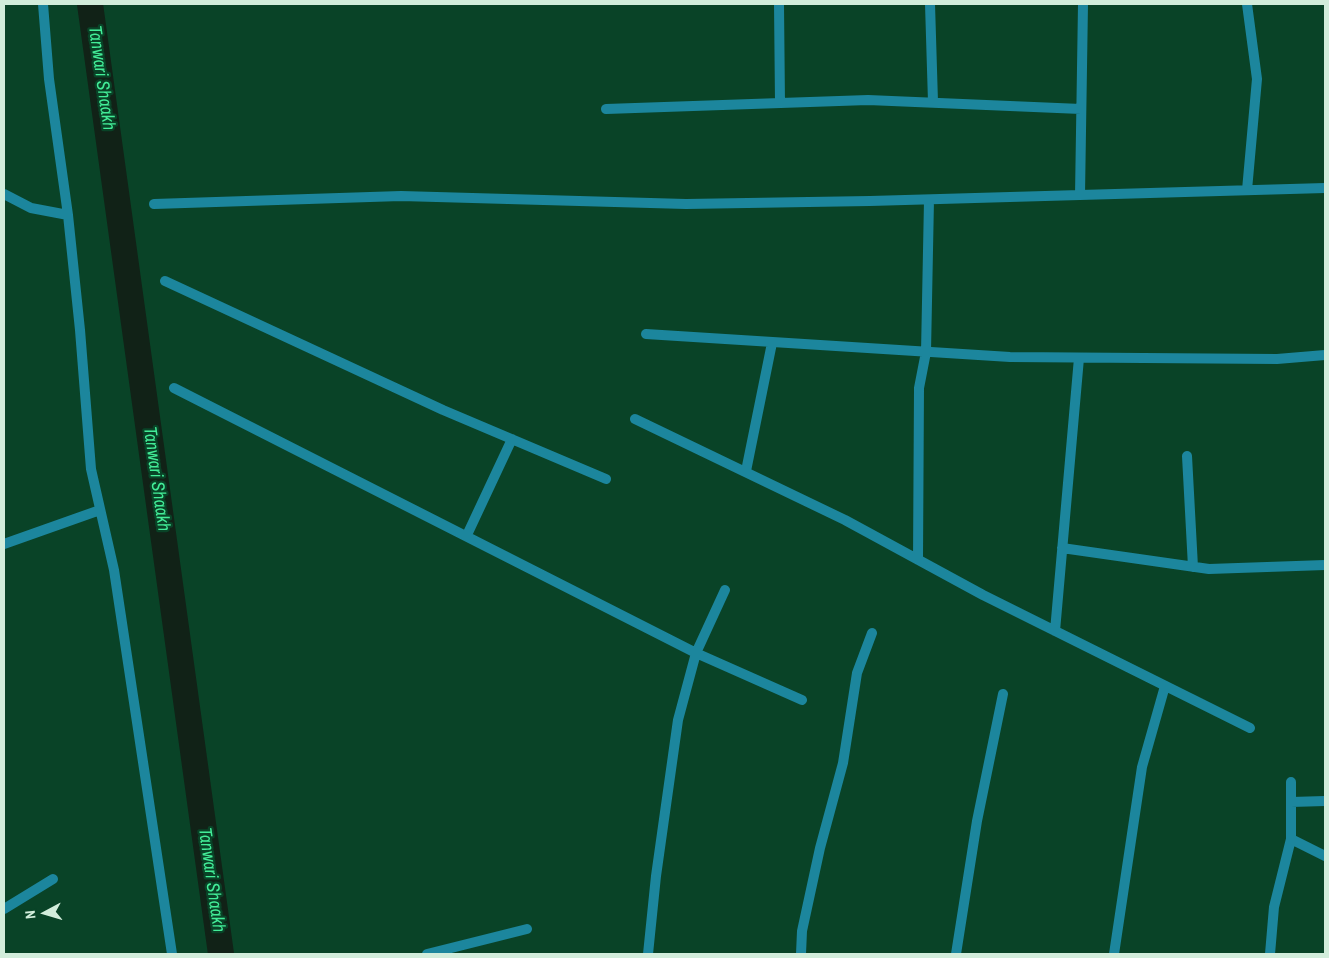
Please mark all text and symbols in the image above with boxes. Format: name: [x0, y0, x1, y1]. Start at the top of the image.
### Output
water label: Tanwari Shaakh: [83, 24, 119, 132]
water label: Tanwari Shaakh: [138, 425, 174, 533]
water label: Tanwari Shaakh: [193, 826, 229, 934]
north arrow: [20, 888, 70, 938]
text: N: [21, 910, 39, 920]

